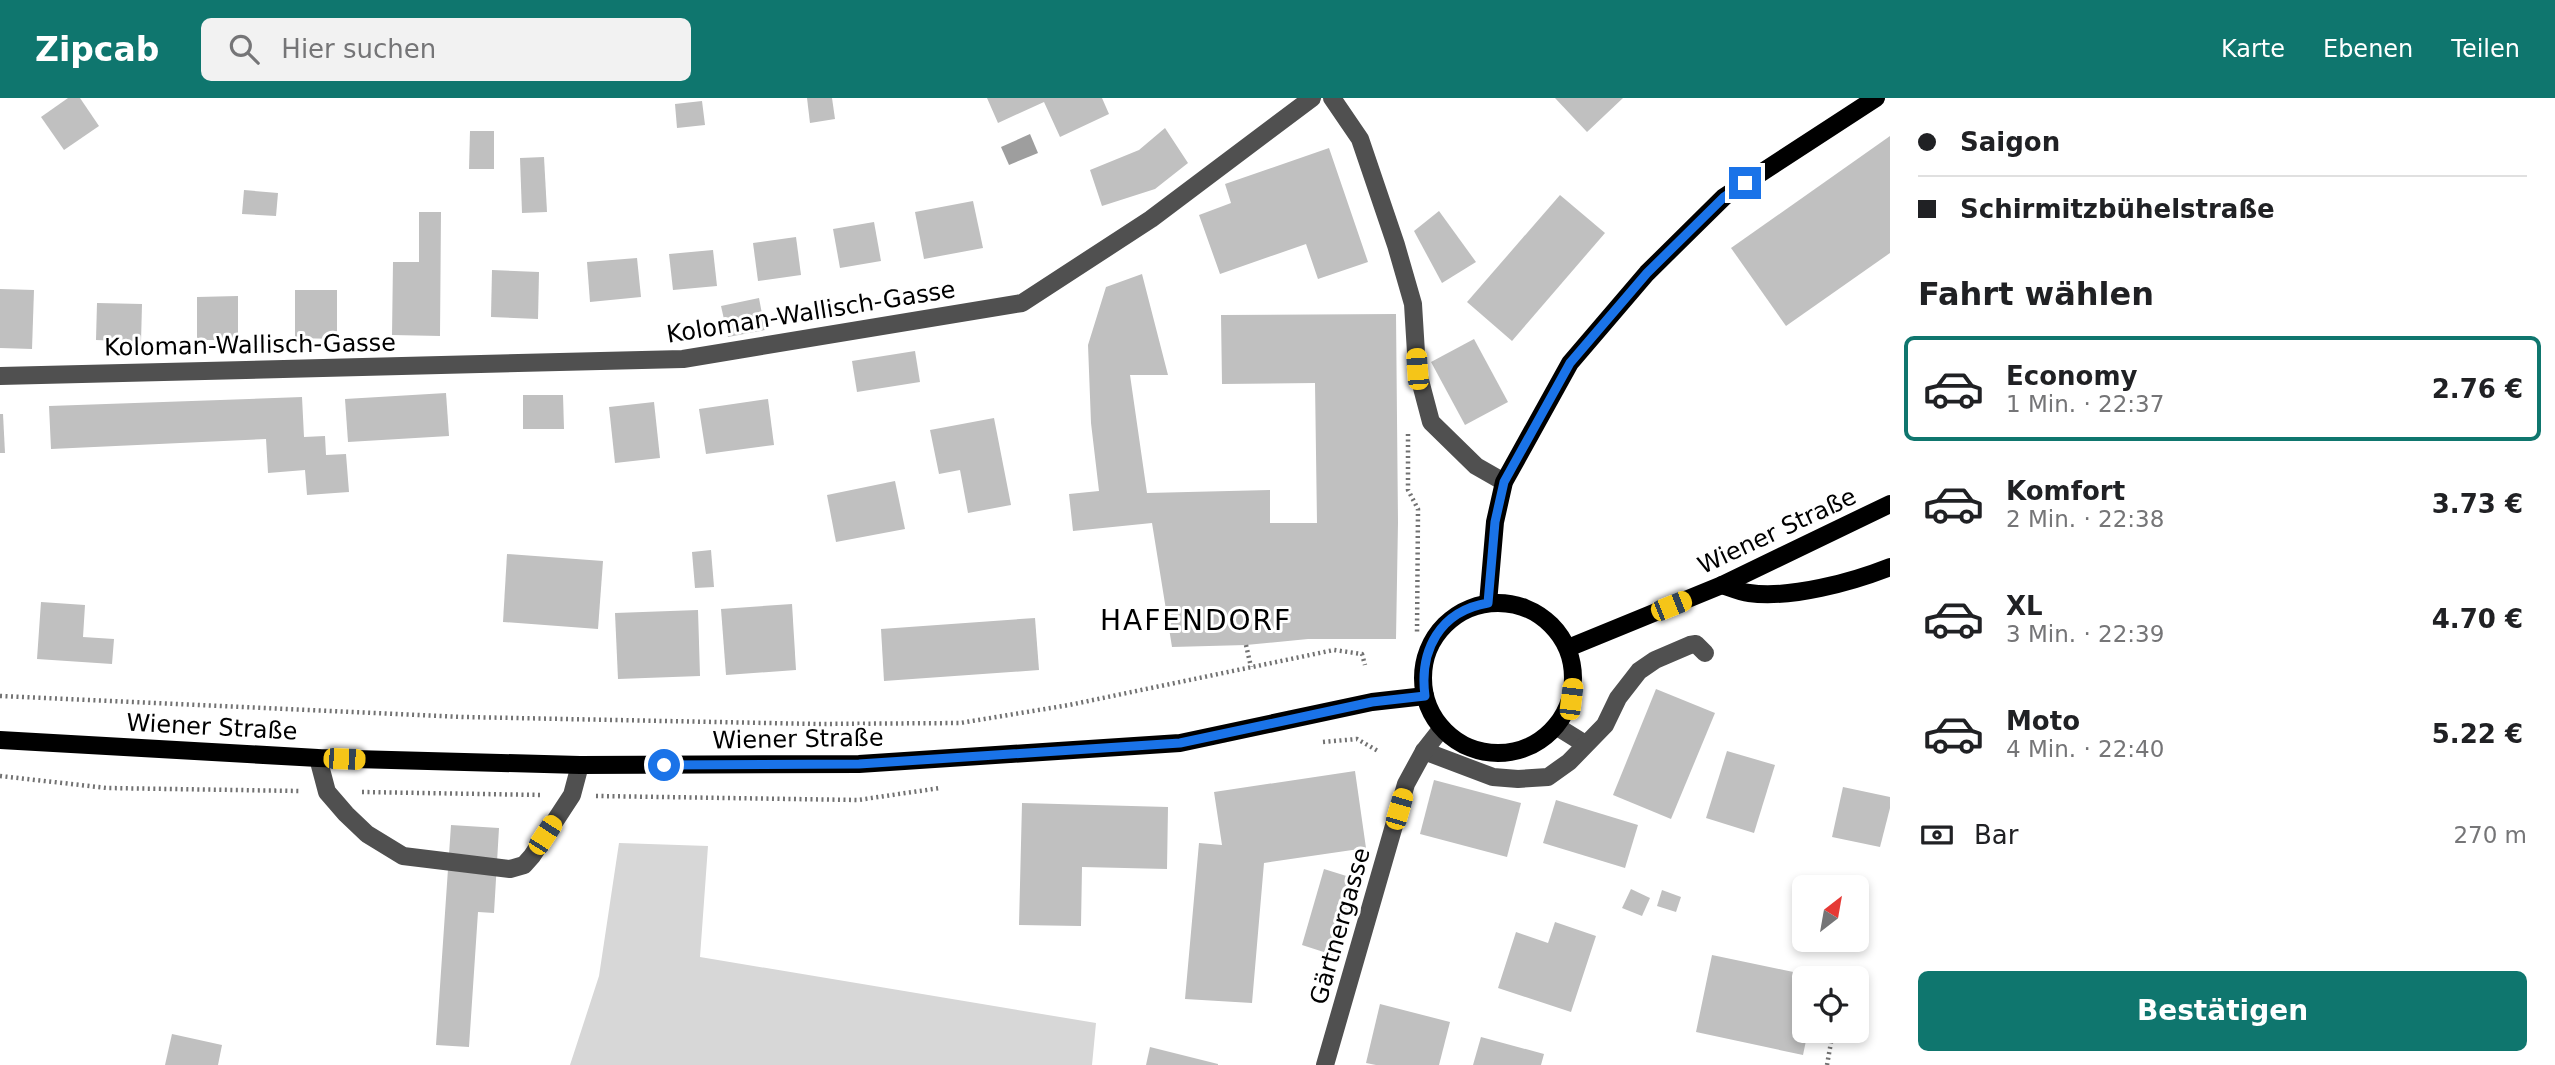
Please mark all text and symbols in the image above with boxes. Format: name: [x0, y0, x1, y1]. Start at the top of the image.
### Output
search box: [201, 18, 691, 81]
text: Zipcab: [35, 30, 159, 69]
icon: search: [225, 30, 263, 68]
text: Hier suchen: [281, 34, 436, 64]
text: Karte: [2221, 35, 2285, 63]
text: Ebenen: [2323, 35, 2413, 63]
text: Teilen: [2451, 35, 2520, 63]
text: Saigon: [1960, 127, 2060, 157]
route end: [1729, 167, 1761, 199]
text: Schirmitzbühelstraße: [1960, 194, 2275, 224]
street label: Koloman-Wallisch-Gasse: [665, 275, 957, 349]
text: Fahrt wählen: [1918, 275, 2154, 313]
street label: Koloman-Wallisch-Gasse: [104, 328, 396, 362]
car: [1406, 347, 1429, 391]
icon: car: [1922, 357, 1985, 420]
text: Economy: [2006, 361, 2137, 391]
text: 2.76 €: [2432, 374, 2523, 404]
text: 1 Min. · 22:37: [2006, 391, 2164, 417]
icon: car: [1922, 472, 1985, 535]
text: Komfort: [2006, 476, 2125, 506]
street label: Wiener Straße: [1693, 482, 1861, 580]
text: 3.73 €: [2432, 489, 2523, 519]
text: 2 Min. · 22:38: [2006, 506, 2164, 532]
icon: car: [1922, 587, 1985, 650]
car: [1648, 588, 1695, 624]
text: XL: [2006, 591, 2043, 621]
district label: HAFENDORF: [1100, 604, 1292, 637]
text: 4.70 €: [2432, 604, 2523, 634]
text: 3 Min. · 22:39: [2006, 621, 2164, 647]
car: [1559, 677, 1584, 721]
icon: car: [1922, 702, 1985, 765]
text: Moto: [2006, 706, 2080, 736]
street label: Wiener Straße: [126, 709, 298, 745]
text: 5.22 €: [2432, 719, 2523, 749]
street label: Wiener Straße: [712, 724, 884, 754]
text: 4 Min. · 22:40: [2006, 736, 2164, 762]
car: [323, 748, 366, 770]
route start: [648, 749, 680, 781]
car: [1384, 786, 1415, 832]
car: [525, 812, 566, 858]
icon: cash: [1918, 816, 1956, 854]
text: Bar: [1974, 820, 2018, 850]
text: 270 m: [2453, 822, 2527, 848]
street label: Gärtnergasse: [1304, 844, 1376, 1008]
north arrow: [1792, 875, 1869, 952]
map controls: [1792, 875, 1869, 1043]
button: locate: [1792, 966, 1869, 1043]
button: Bestätigen: [1918, 971, 2527, 1051]

